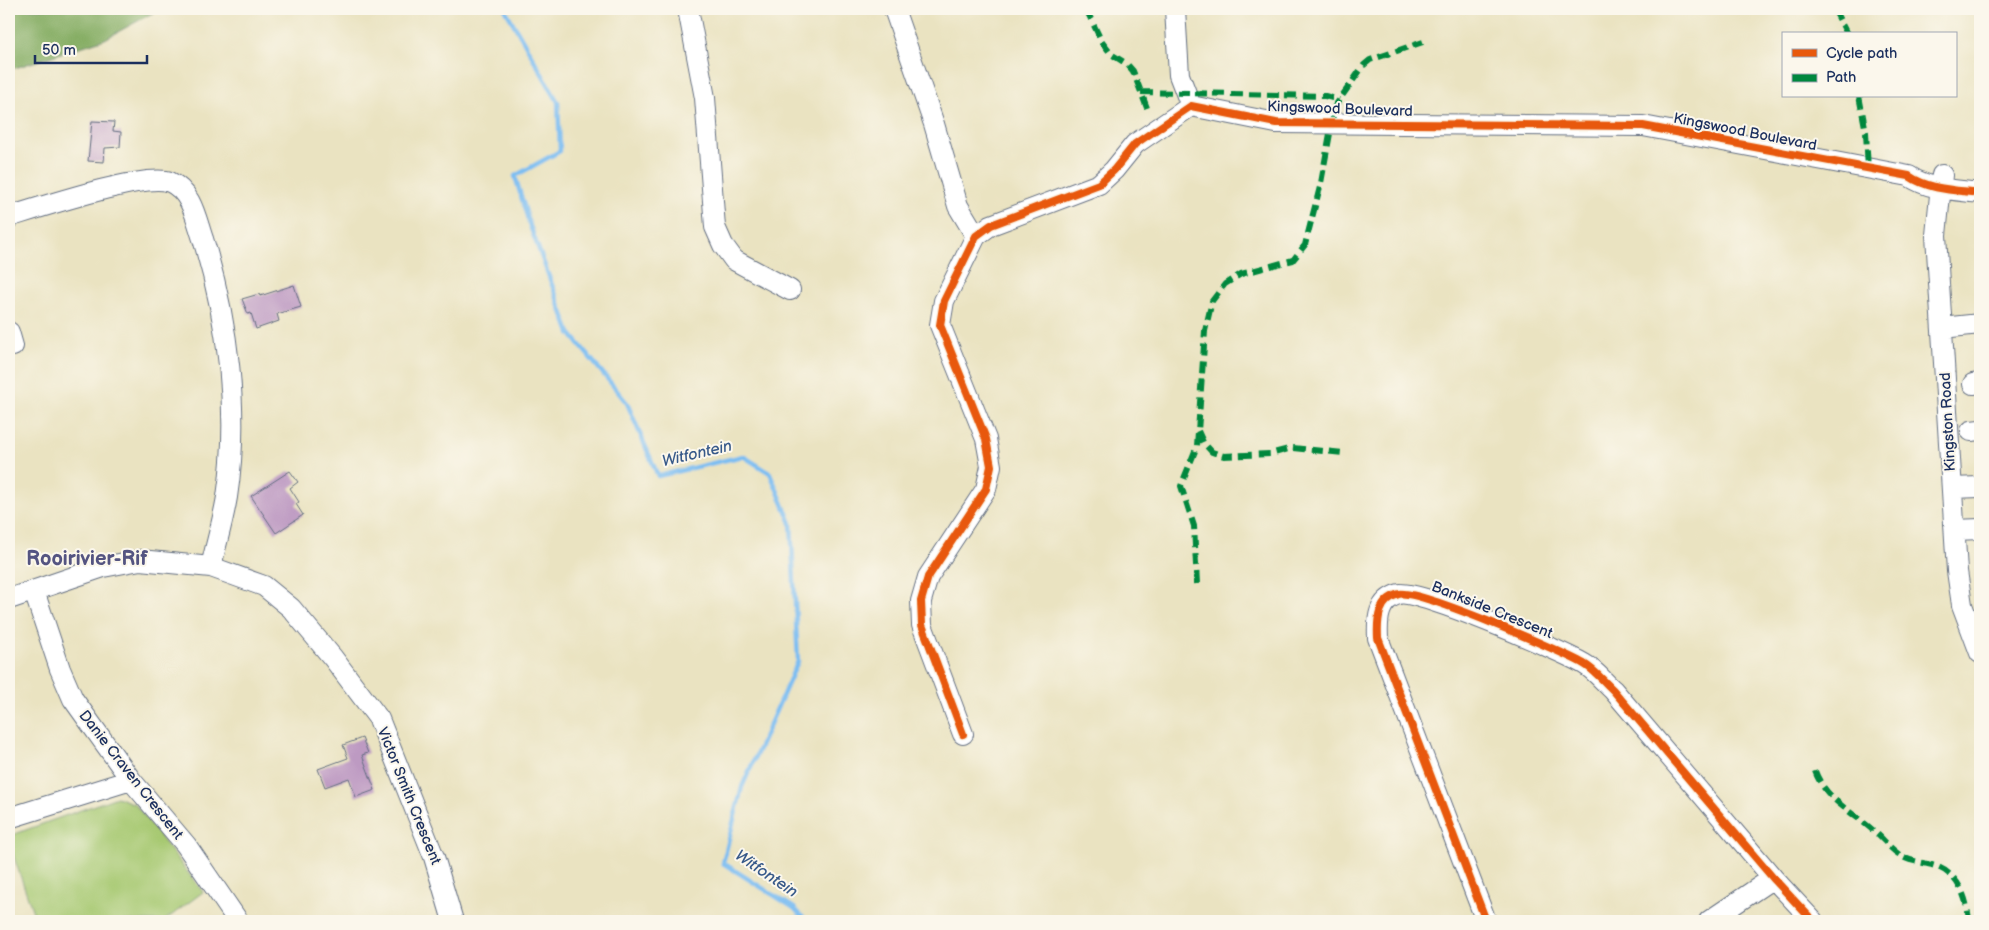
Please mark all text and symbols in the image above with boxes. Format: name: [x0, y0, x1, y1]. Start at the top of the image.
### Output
scale bar: [35, 32, 148, 64]
legend: [1782, 32, 1956, 98]
text: 50 m: [42, 41, 76, 60]
text: Cycle path: [1826, 44, 1897, 63]
text: Path: [1826, 68, 1856, 87]
street label: Kingswood Boulevard: [1267, 97, 1413, 121]
street label: Kingswood Boulevard: [1672, 109, 1818, 155]
street label: Kingston Road: [1936, 372, 1960, 472]
water label: Witfontein: [660, 437, 734, 471]
district label: Rooirivier-Rif: [26, 547, 148, 571]
street label: Bankside Crescent: [1429, 577, 1556, 643]
street label: Danie Craven Crescent: [75, 707, 188, 844]
street label: Victor Smith Crescent: [373, 724, 445, 868]
water label: Witfontein: [731, 846, 801, 902]

